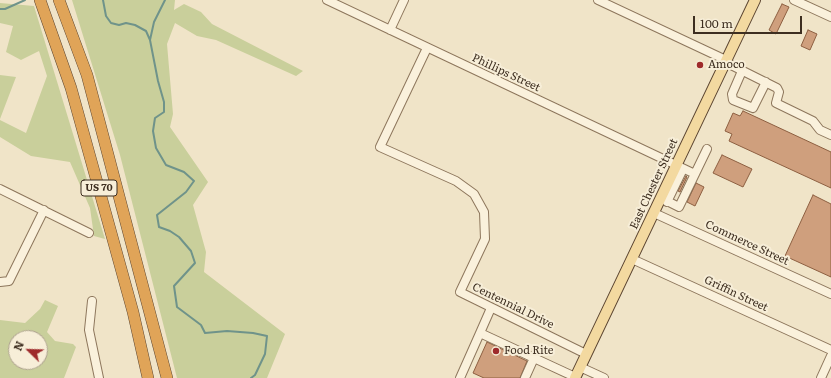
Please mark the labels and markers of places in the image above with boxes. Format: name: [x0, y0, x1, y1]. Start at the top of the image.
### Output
place label: Amoco: [708, 58, 745, 72]
marker: Amoco: [695, 60, 705, 70]
place label: Food Rite: [504, 344, 554, 358]
marker: Food Rite: [491, 346, 501, 356]

